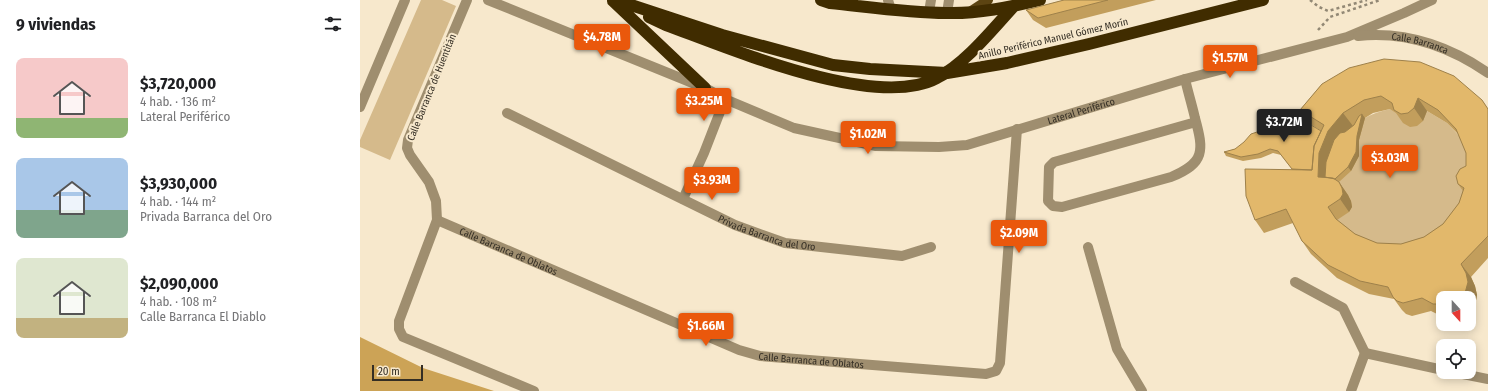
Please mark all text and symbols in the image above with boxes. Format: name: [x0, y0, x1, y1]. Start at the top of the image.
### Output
icon: filters: [322, 13, 344, 35]
text: 9 viviendas: [16, 14, 96, 35]
street label: Anillo Periférico Manuel Gómez Morín: [977, 15, 1129, 62]
pin: $4.78M: [569, 24, 635, 58]
text: $4.78M: [583, 29, 621, 44]
street label: Calle Barranca: [1391, 31, 1450, 57]
street label: Calle Barranca de Huentitán: [405, 32, 459, 143]
pin: $1.57M: [1197, 45, 1263, 79]
text: $1.57M: [1212, 50, 1248, 65]
text: $3,720,000: [140, 73, 216, 94]
icon: home: [48, 74, 96, 122]
pin: $3.25M: [671, 88, 737, 122]
text: $3.25M: [685, 93, 723, 108]
text: 4 hab. · 136 m²: [140, 94, 216, 109]
street label: Lateral Periférico: [1046, 96, 1116, 127]
text: Lateral Periférico: [140, 109, 230, 124]
pin: $3.72M: [1251, 109, 1317, 143]
text: $3.72M: [1266, 114, 1302, 129]
pin: $1.02M: [835, 121, 901, 155]
text: $1.02M: [850, 126, 886, 141]
pin: $3.03M: [1357, 145, 1423, 179]
text: $3.03M: [1371, 150, 1409, 165]
pin: $3.93M: [679, 167, 745, 201]
text: $3.93M: [693, 172, 731, 187]
text: $3,930,000: [140, 173, 217, 194]
icon: home: [48, 174, 96, 222]
text: 4 hab. · 144 m²: [140, 194, 216, 209]
text: Privada Barranca del Oro: [140, 209, 272, 224]
street label: Privada Barranca del Oro: [716, 213, 816, 253]
pin: $2.09M: [986, 220, 1052, 254]
street label: Calle Barranca de Oblatos: [457, 225, 559, 278]
text: $2.09M: [1000, 225, 1038, 240]
text: $2,090,000: [140, 273, 218, 294]
icon: home: [48, 274, 96, 322]
north arrow: [1436, 291, 1476, 331]
map controls: [1436, 291, 1476, 379]
text: 4 hab. · 108 m²: [140, 294, 217, 309]
text: Calle Barranca El Diablo: [140, 309, 266, 324]
pin: $1.66M: [673, 313, 739, 347]
text: $1.66M: [687, 318, 725, 333]
button: locate: [1436, 339, 1476, 379]
street label: Calle Barranca de Oblatos: [758, 351, 864, 371]
scale bar: [372, 363, 423, 382]
text: 20 m: [378, 365, 400, 378]

